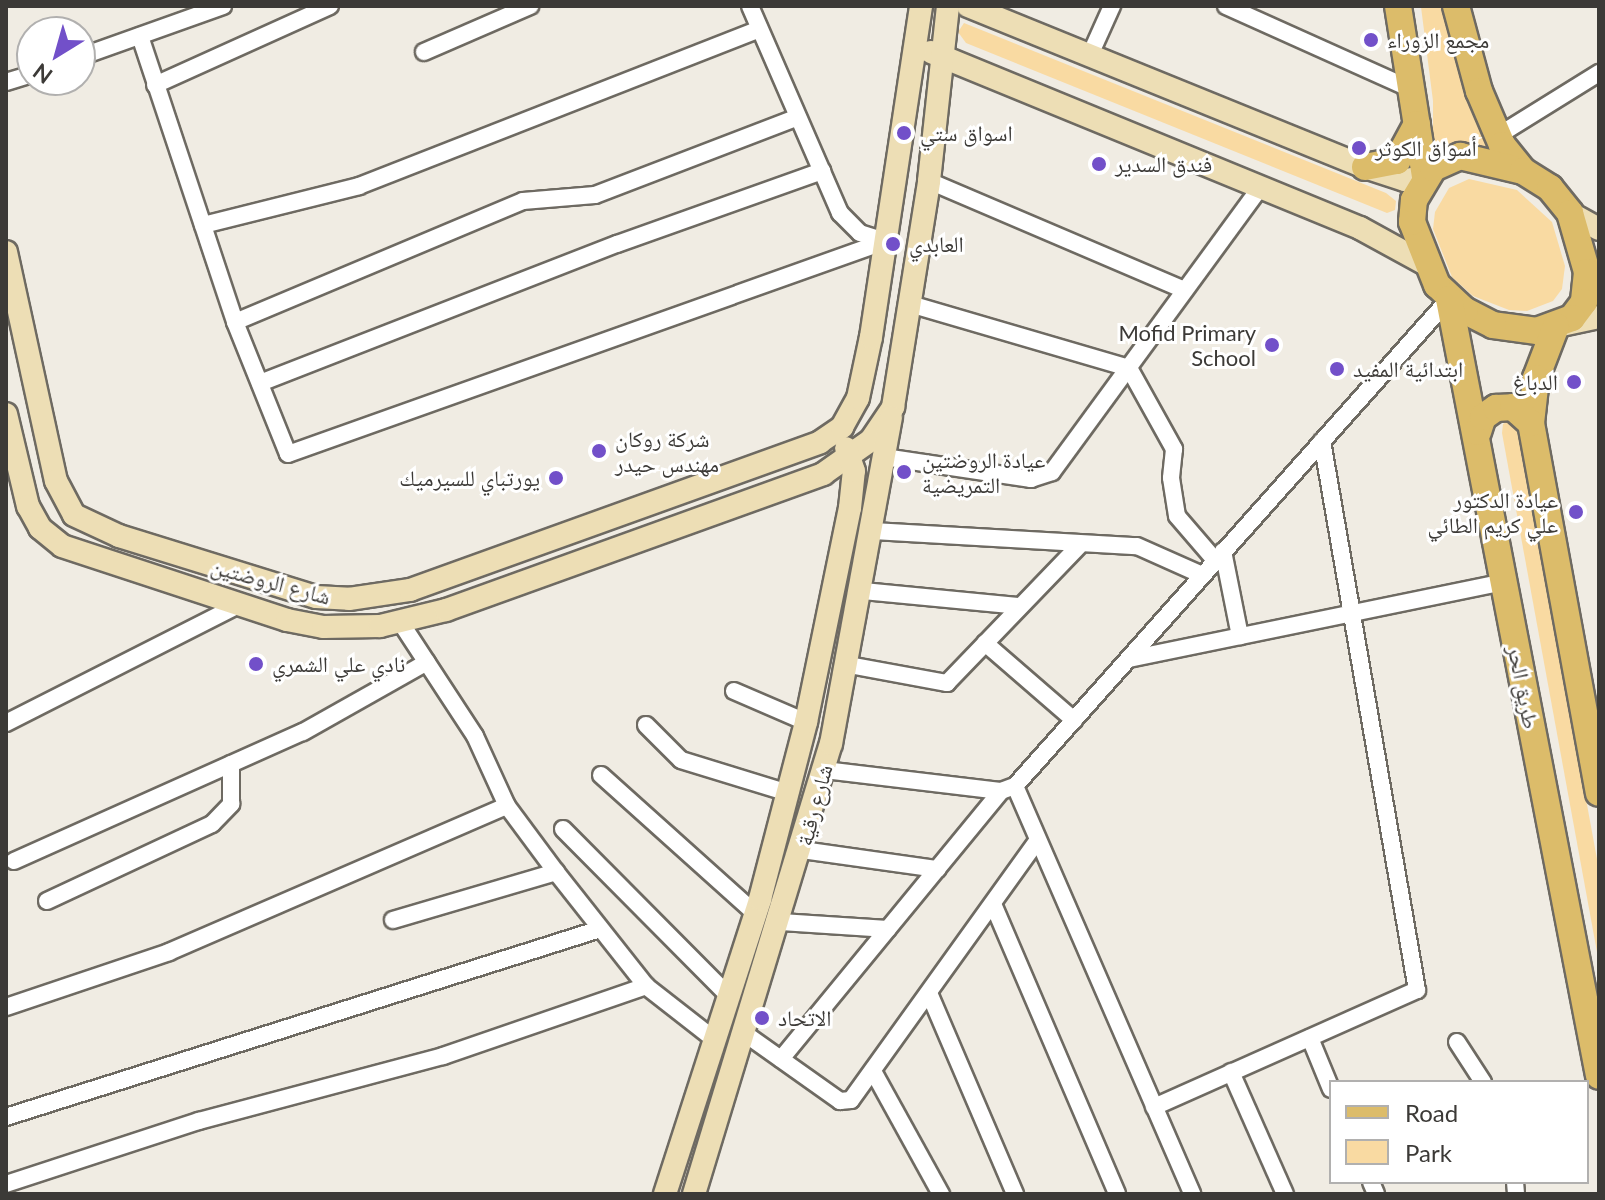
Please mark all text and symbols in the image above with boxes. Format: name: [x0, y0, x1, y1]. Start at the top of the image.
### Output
north arrow: [16, 16, 96, 96]
place label: مجمع الزوراء: [1387, 27, 1489, 53]
marker: مجمع الزوراء: [1362, 31, 1380, 49]
text: N: [28, 58, 57, 90]
place label: اسواق ستي: [920, 120, 1013, 146]
marker: اسواق ستي: [895, 124, 913, 142]
place label: أسواق الكوثر: [1375, 135, 1477, 161]
marker: أسواق الكوثر: [1350, 139, 1368, 157]
place label: فندق السدير: [1115, 151, 1212, 177]
marker: فندق السدير: [1090, 155, 1108, 173]
place label: العابدي: [909, 231, 964, 257]
marker: العابدي: [884, 235, 902, 253]
place label: Mofid Primary School: [1118, 319, 1256, 370]
marker: Mofid Primary School: [1263, 336, 1281, 354]
place label: ابتدائية المفيد: [1353, 356, 1463, 382]
marker: ابتدائية المفيد: [1328, 360, 1346, 378]
place label: الدباغ: [1513, 369, 1558, 395]
marker: الدباغ: [1565, 373, 1583, 391]
place label: شركة روكان مهندس حيدر: [615, 425, 719, 476]
marker: شركة روكان مهندس حيدر: [590, 442, 608, 460]
place label: عيادة الروضتين التمريضية: [922, 446, 1045, 498]
marker: عيادة الروضتين التمريضية: [893, 461, 915, 483]
place label: يورتباي للسيرميك: [399, 465, 540, 491]
marker: يورتباي للسيرميك: [547, 469, 565, 487]
place label: عيادة الدكتور علي كريم الطائي: [1427, 486, 1558, 538]
marker: عيادة الدكتور علي كريم الطائي: [1565, 501, 1587, 523]
street label: شارع الروضتين: [208, 552, 334, 610]
street label: طريق الحر: [1503, 643, 1545, 731]
place label: نادي علي الشمري: [272, 651, 405, 677]
marker: نادي علي الشمري: [247, 655, 265, 673]
street label: شارع رقية: [791, 761, 837, 849]
place label: الاتحاد: [778, 1005, 832, 1031]
marker: الاتحاد: [753, 1009, 771, 1027]
legend: [1329, 1080, 1589, 1184]
text: Road: [1405, 1098, 1458, 1127]
text: Park: [1405, 1138, 1452, 1167]

